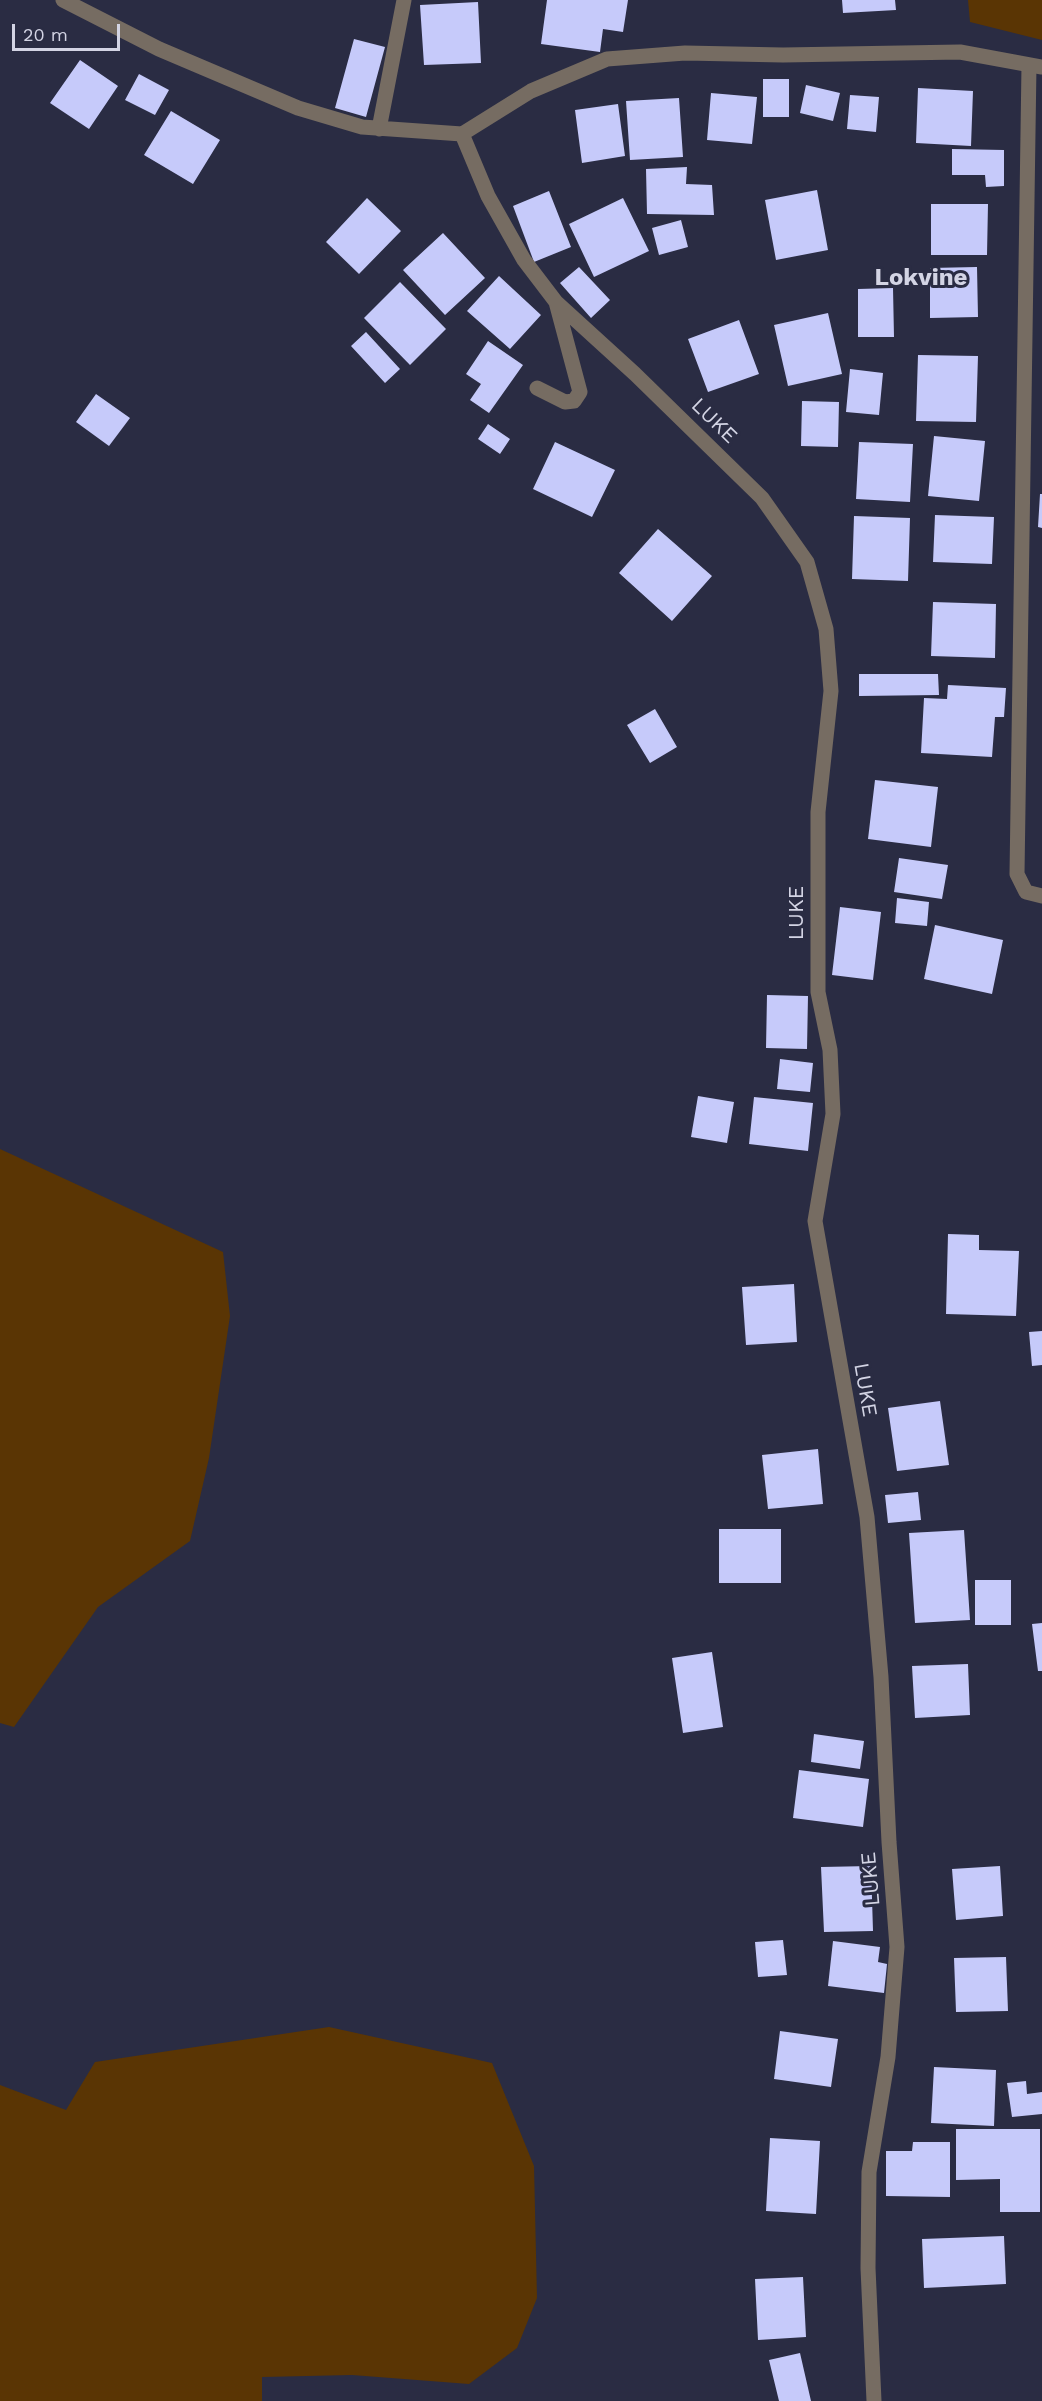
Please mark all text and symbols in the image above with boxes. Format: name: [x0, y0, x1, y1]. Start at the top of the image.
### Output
scale bar: [15, 12, 123, 50]
text: 20 m: [23, 24, 68, 45]
district label: Lokvine: [875, 264, 967, 292]
street label: LUKE: [686, 393, 742, 449]
street label: LUKE: [784, 886, 810, 940]
street label: LUKE: [848, 1361, 882, 1419]
street label: LUKE: [856, 1851, 886, 1907]

